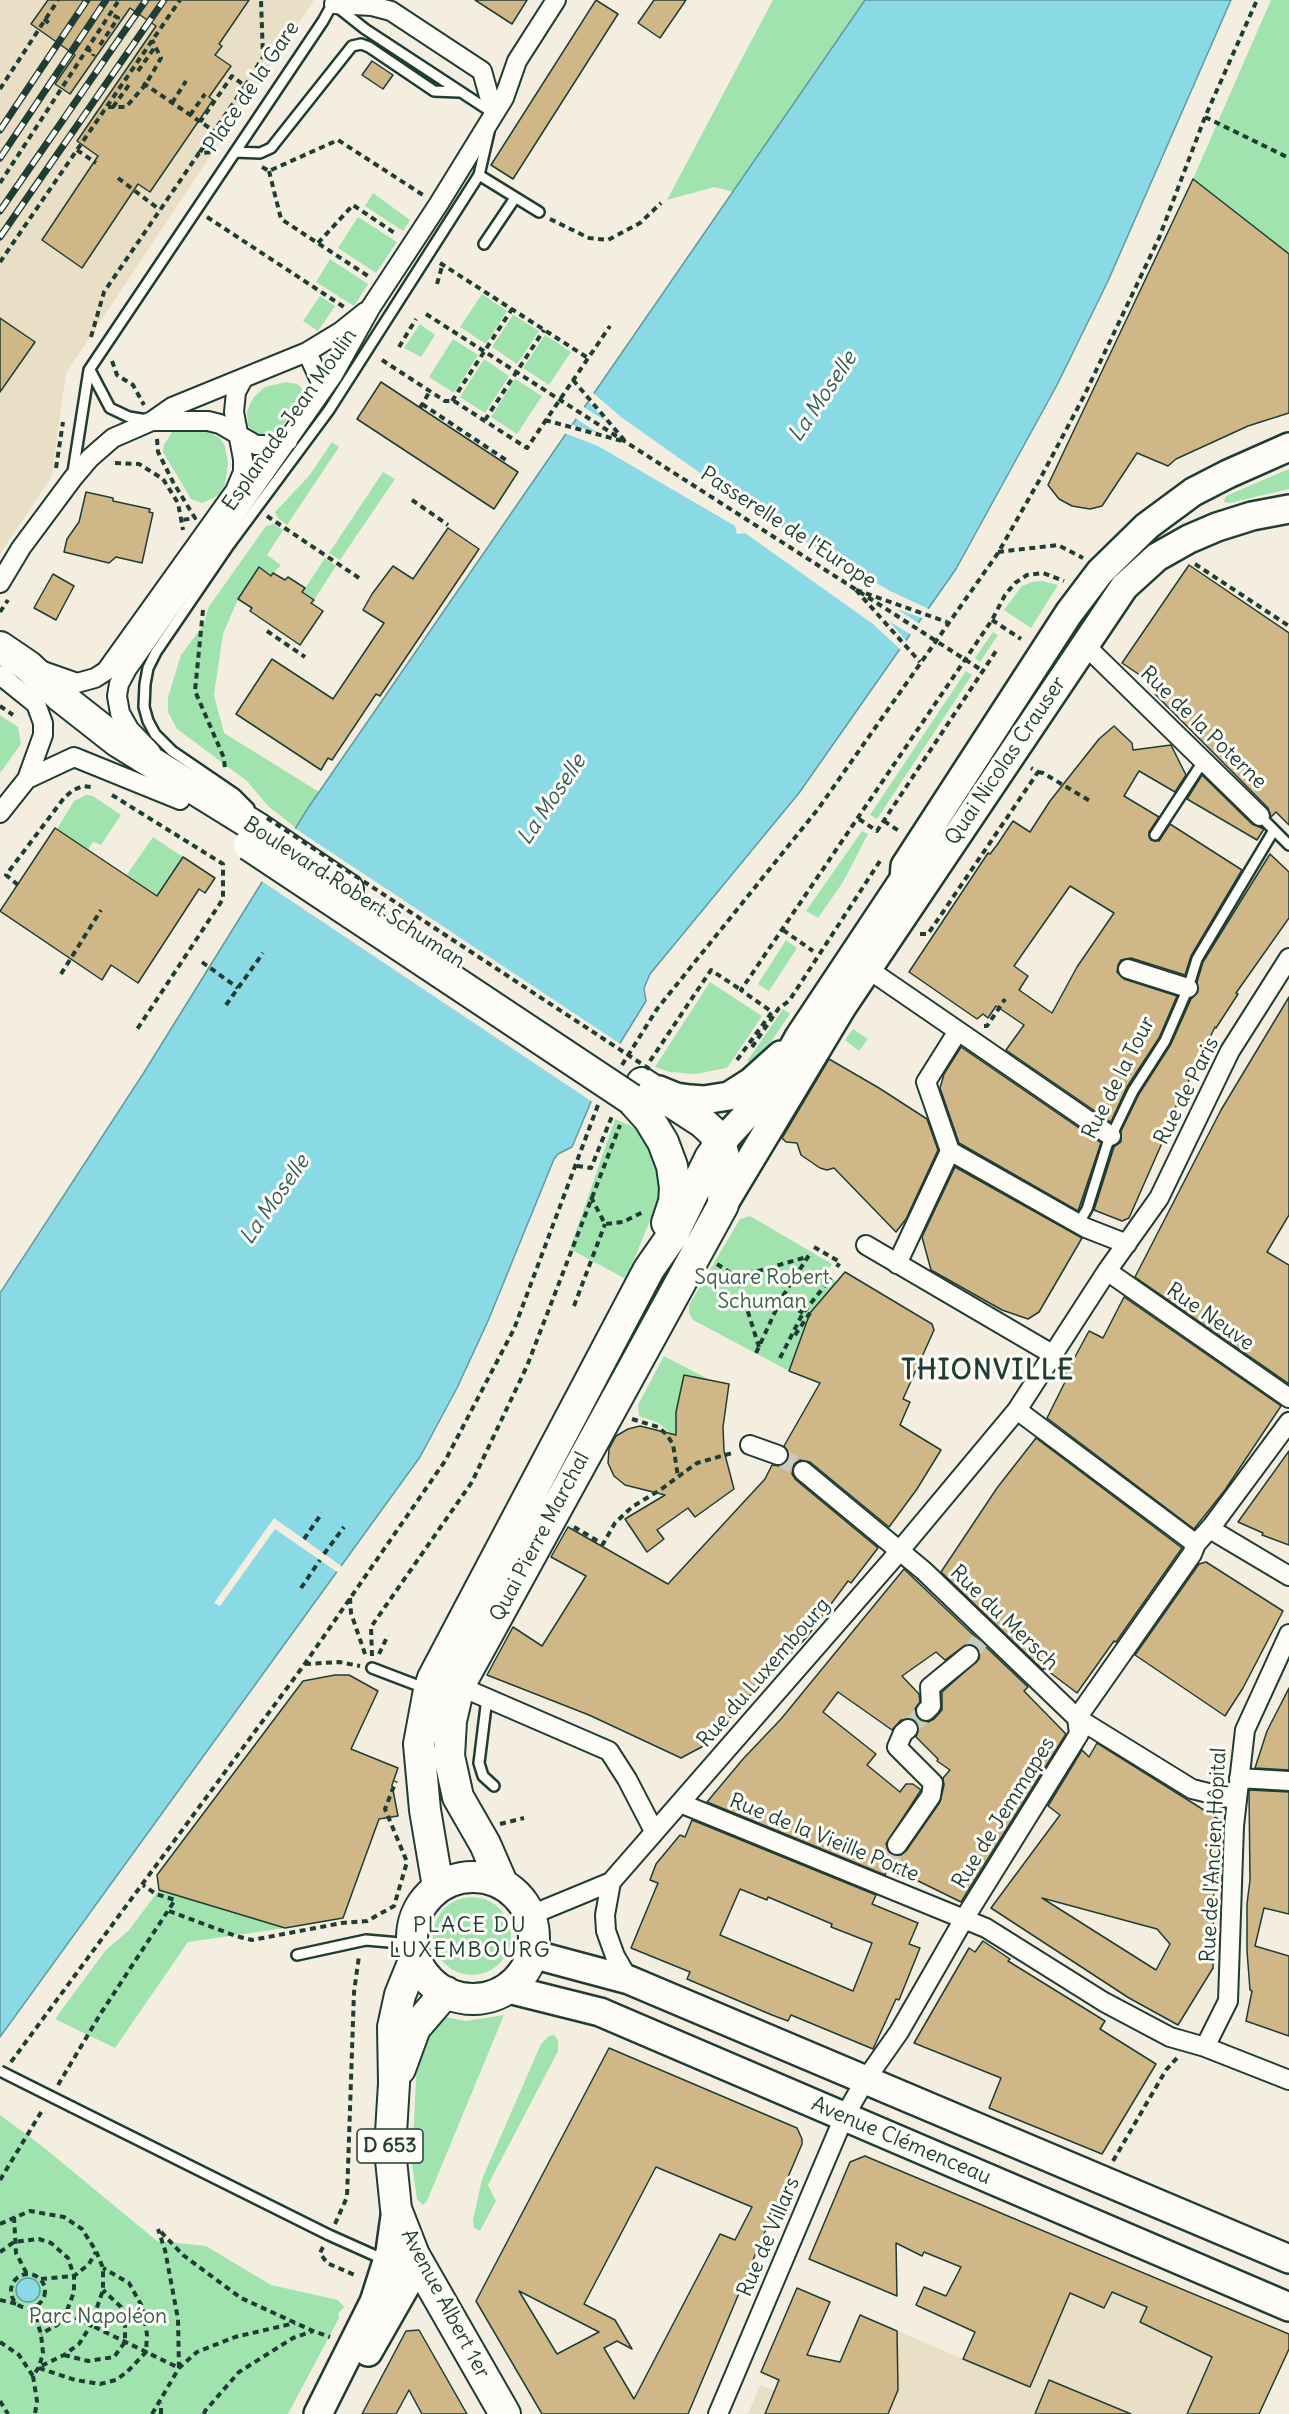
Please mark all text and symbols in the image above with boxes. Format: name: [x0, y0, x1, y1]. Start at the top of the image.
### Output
street label: Place de la Gare: [199, 17, 305, 157]
street label: Esplanade Jean Moulin: [217, 324, 363, 516]
water label: La Moselle: [783, 347, 863, 447]
street label: Passerelle de l'Europe: [695, 462, 881, 594]
street label: Rue de la Poterne: [1135, 661, 1271, 795]
street label: Quai Nicolas Crauser: [940, 672, 1072, 850]
water label: La Moselle: [512, 750, 592, 850]
street label: Boulevard Robert Schuman: [238, 812, 470, 974]
street label: Rue de la Tour: [1077, 1012, 1161, 1144]
street label: Rue de Paris: [1149, 1033, 1225, 1149]
water label: La Moselle: [235, 1150, 315, 1250]
park label: Square Robert Schuman: [694, 1265, 830, 1315]
street label: Rue Neuve: [1161, 1278, 1259, 1356]
district label: THIONVILLE: [901, 1355, 1075, 1387]
street label: Quai Pierre Marchal: [485, 1448, 595, 1626]
street label: Rue du Mersch: [945, 1560, 1063, 1676]
street label: Rue du Luxembourg: [692, 1593, 836, 1753]
street label: Rue de Jemmapes: [947, 1733, 1061, 1893]
street label: Rue de l'Ancien Hôpital: [1196, 1747, 1232, 1963]
street label: Rue de la Vieille Porte: [726, 1788, 922, 1888]
district label: PLACE DU LUXEMBOURG: [389, 1913, 551, 1964]
street label: Avenue Clémenceau: [807, 2092, 995, 2190]
road number: D 653: [357, 2129, 423, 2163]
street label: Rue de Villars: [732, 2173, 806, 2301]
street label: Avenue Albert 1er: [395, 2225, 495, 2383]
park label: Parc Napoléon: [29, 2304, 167, 2330]

